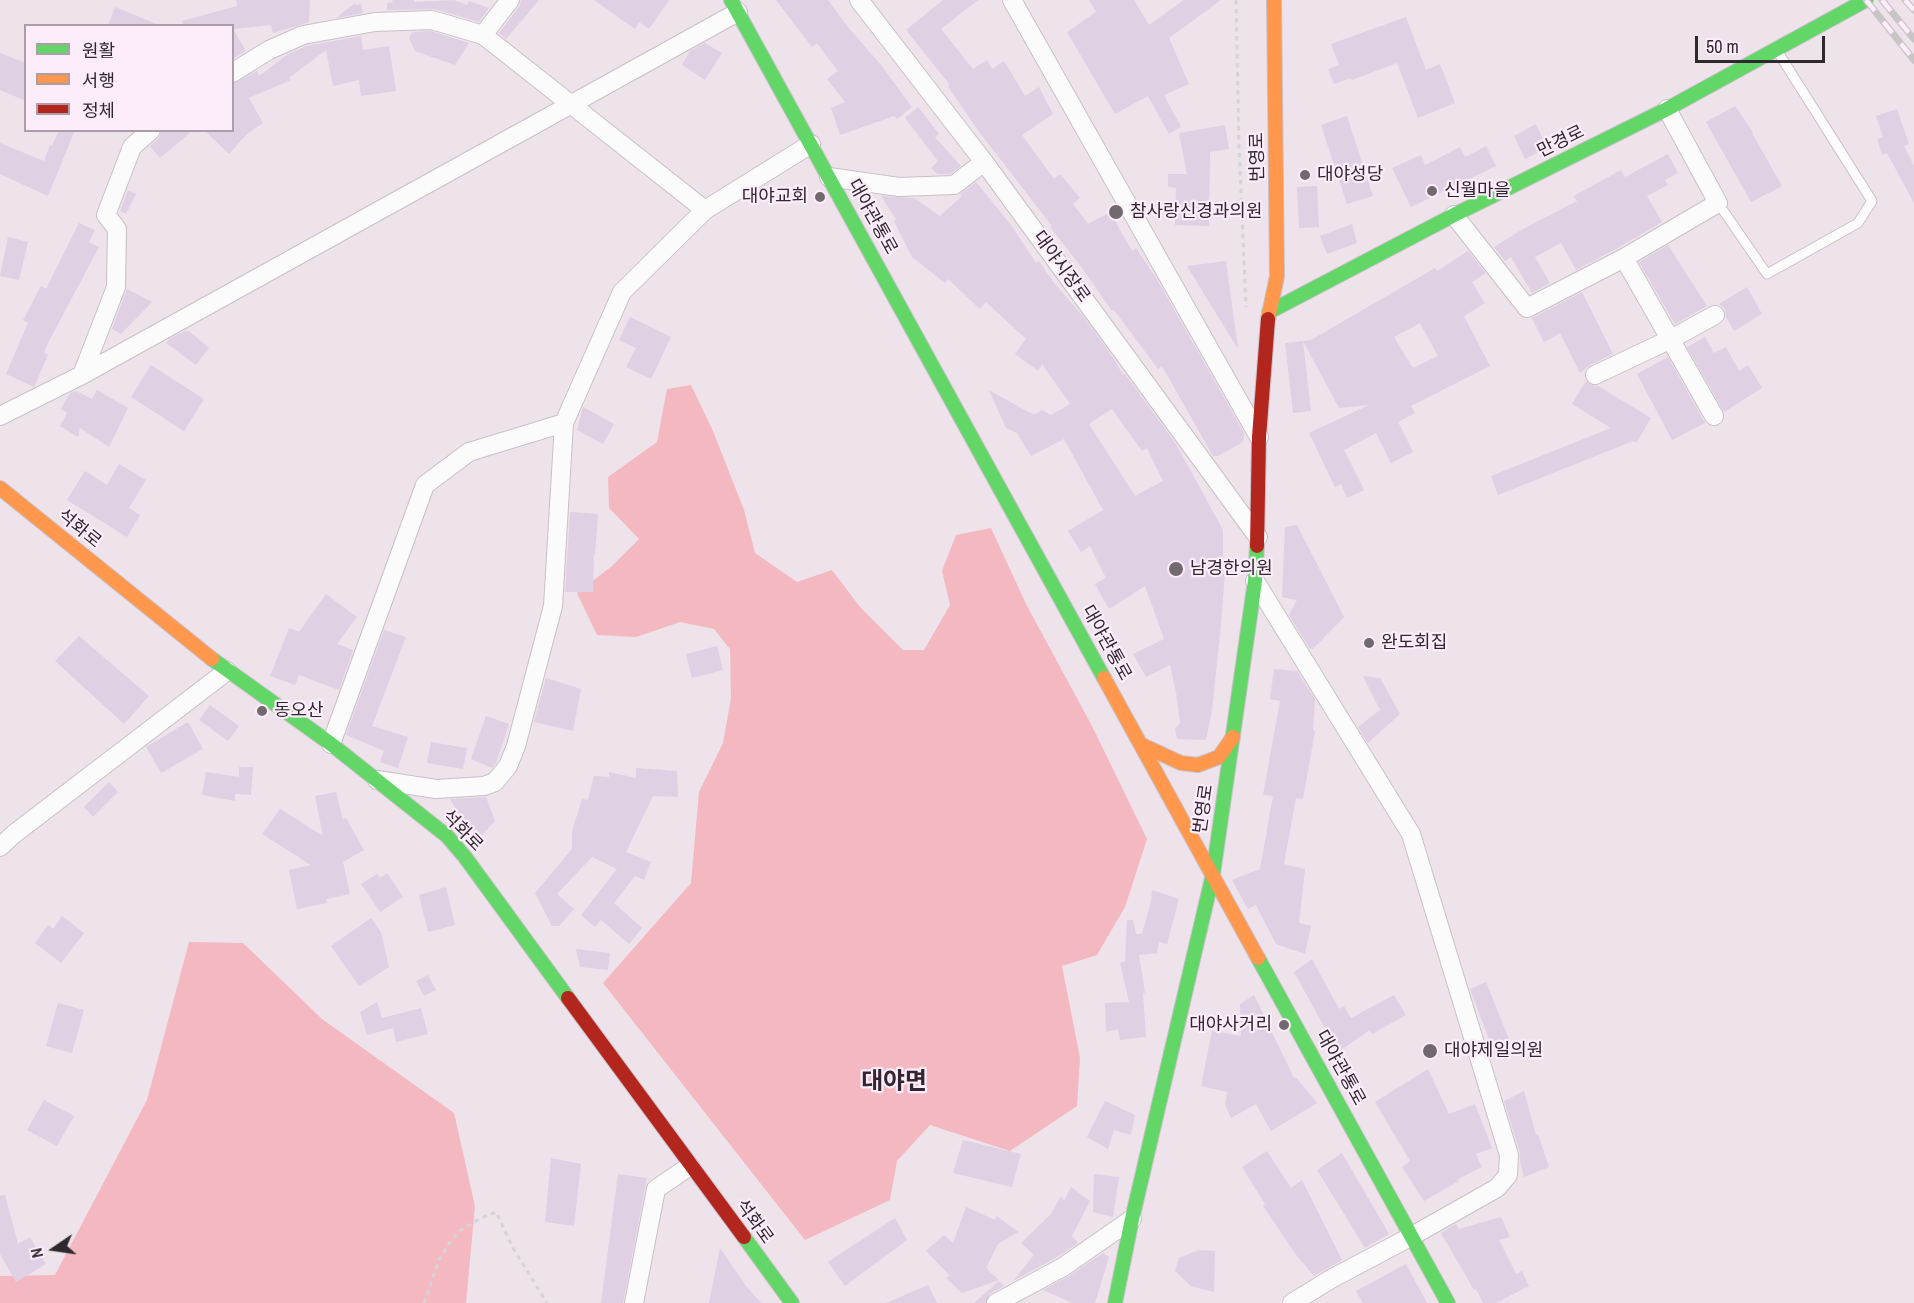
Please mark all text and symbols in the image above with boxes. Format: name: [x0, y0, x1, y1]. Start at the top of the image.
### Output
legend: [24, 24, 234, 132]
scale bar: [1698, 24, 1828, 62]
text: 50 m: [1706, 34, 1739, 59]
text: 원활: [82, 38, 115, 63]
text: 서행: [82, 68, 115, 93]
text: 정체: [82, 98, 115, 123]
street label: 만경로: [1534, 121, 1588, 163]
street label: 번영로: [1247, 132, 1269, 182]
place label: 대야성당: [1317, 164, 1383, 186]
marker: 대야성당: [1298, 168, 1312, 182]
street label: 대야관통로: [842, 176, 902, 258]
place label: 신월마을: [1444, 180, 1510, 202]
marker: 신월마을: [1425, 184, 1439, 198]
place label: 대야교회: [742, 186, 808, 208]
marker: 대야교회: [813, 190, 827, 204]
place label: 참사랑신경과의원: [1130, 201, 1262, 223]
marker: 참사랑신경과의원: [1107, 203, 1125, 221]
street label: 대야시장로: [1028, 227, 1094, 307]
street label: 석화로: [53, 505, 105, 553]
place label: 남경한의원: [1190, 558, 1273, 580]
marker: 남경한의원: [1167, 560, 1185, 578]
street label: 대야관통로: [1076, 602, 1136, 684]
place label: 완도회집: [1381, 632, 1447, 654]
marker: 완도회집: [1362, 636, 1376, 650]
place label: 동오산: [274, 700, 324, 722]
marker: 동오산: [255, 704, 269, 718]
street label: 번영로: [1190, 783, 1218, 835]
street label: 석화로: [437, 806, 487, 856]
place label: 대야사거리: [1189, 1014, 1272, 1036]
marker: 대야사거리: [1277, 1018, 1291, 1032]
street label: 대야관통로: [1310, 1027, 1370, 1109]
place label: 대야제일의원: [1444, 1040, 1543, 1062]
marker: 대야제일의원: [1421, 1042, 1439, 1060]
district label: 대야면: [861, 1069, 927, 1097]
street label: 석화로: [731, 1196, 777, 1248]
north arrow: [24, 1219, 84, 1279]
text: N: [25, 1246, 48, 1260]

